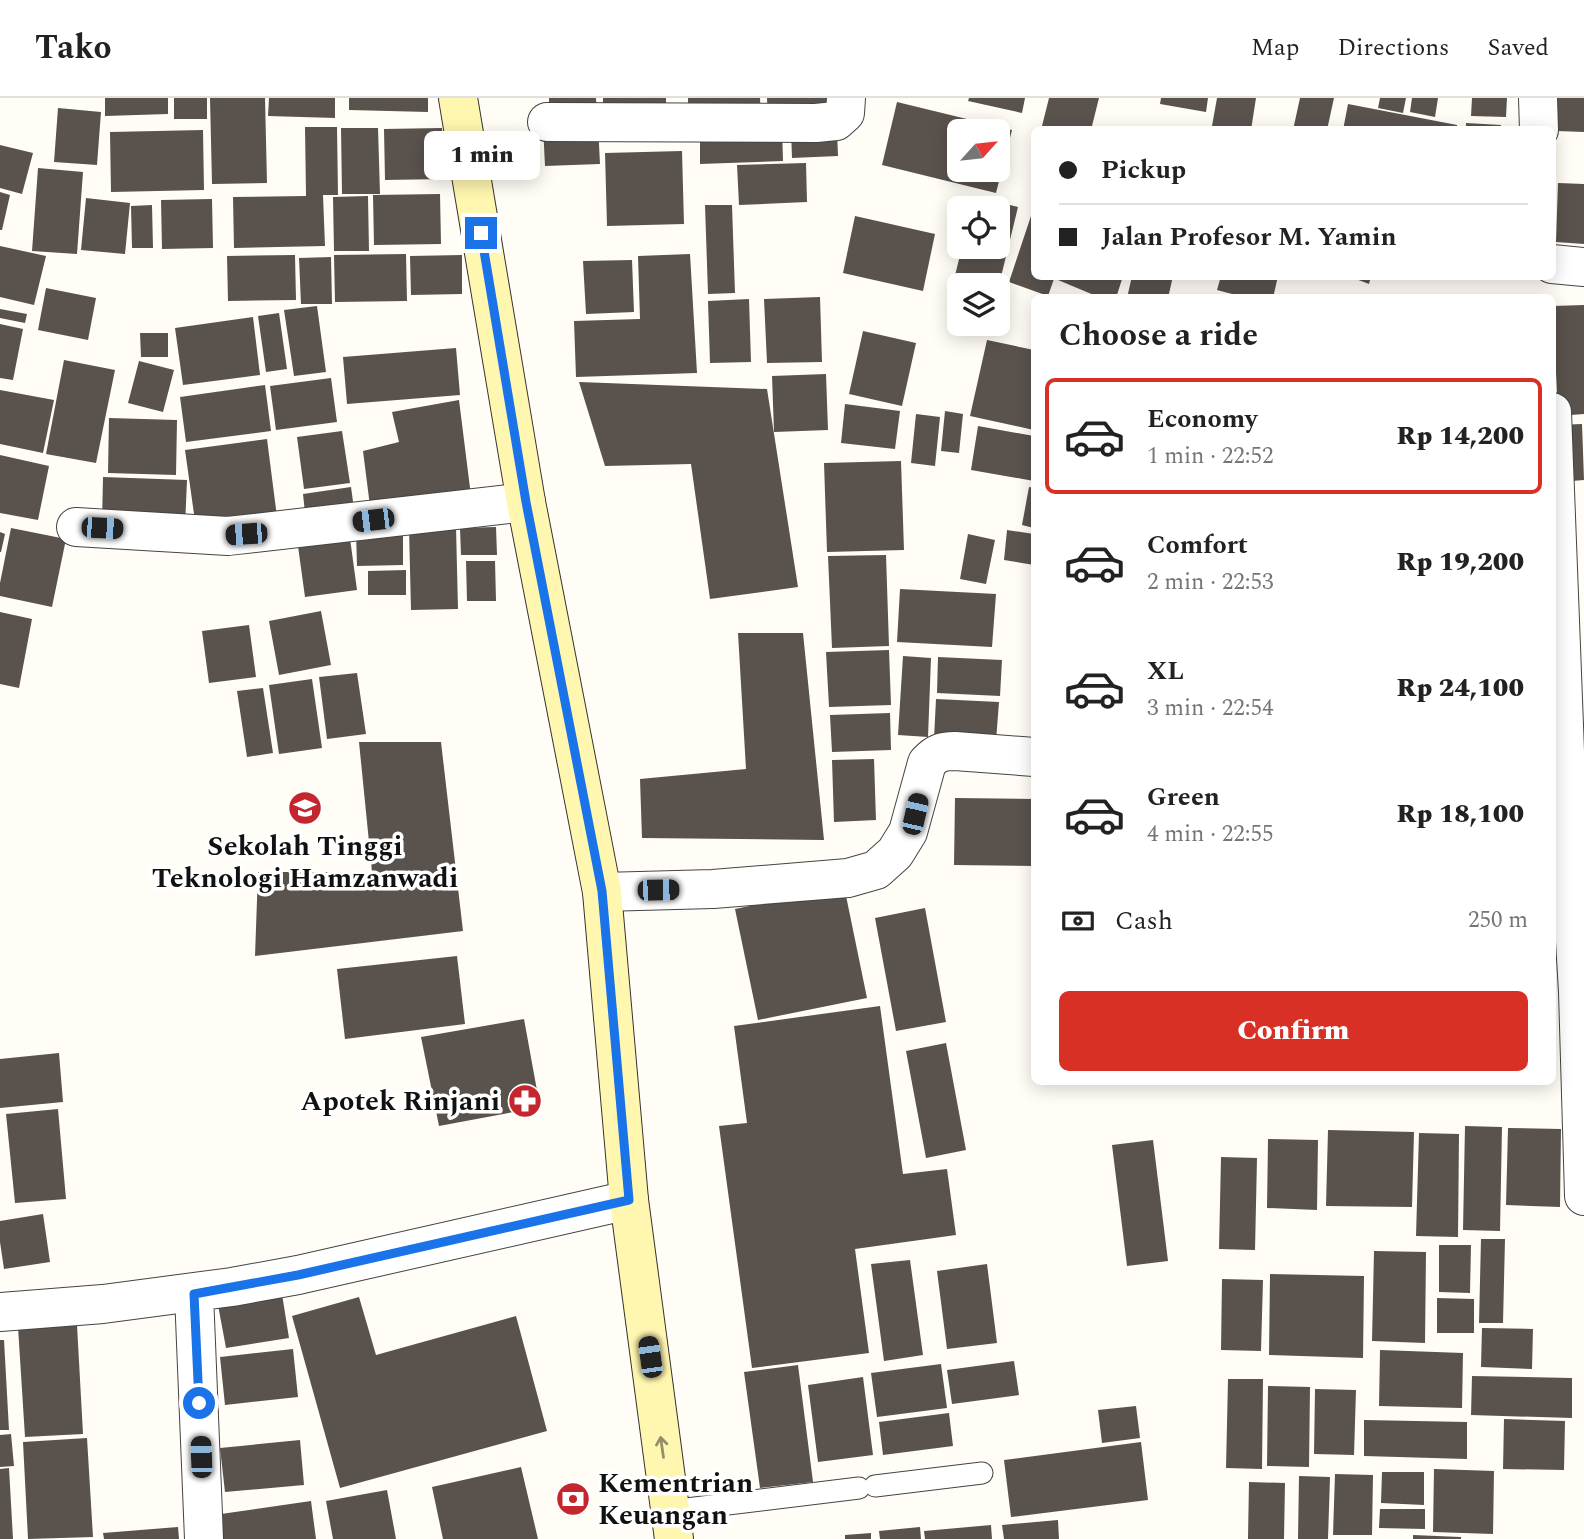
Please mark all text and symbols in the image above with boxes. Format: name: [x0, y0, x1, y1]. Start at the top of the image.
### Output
text: Tako: [35, 23, 111, 73]
text: Map: [1251, 30, 1299, 66]
text: Directions: [1337, 30, 1449, 66]
text: Saved: [1487, 30, 1549, 66]
north arrow: [947, 119, 1010, 182]
map controls: [947, 119, 1010, 336]
callout: 1 min: [423, 131, 539, 180]
text: 1 min: [450, 138, 514, 173]
text: Pickup: [1101, 150, 1186, 190]
button: locate: [947, 196, 1010, 259]
route end: [465, 217, 497, 249]
text: Jalan Profesor M. Yamin: [1101, 217, 1396, 257]
button: layers: [947, 273, 1010, 336]
text: Choose a ride: [1059, 311, 1258, 360]
text: Economy: [1147, 399, 1257, 439]
icon: car: [1063, 405, 1126, 468]
text: Rp 14,200: [1396, 416, 1524, 456]
text: 1 min · 22:52: [1147, 439, 1274, 474]
car: [351, 507, 396, 533]
car: [81, 516, 124, 540]
car: [225, 522, 268, 546]
text: Comfort: [1147, 525, 1248, 565]
icon: car: [1063, 531, 1126, 594]
text: Rp 19,200: [1396, 542, 1524, 582]
text: 2 min · 22:53: [1147, 565, 1274, 600]
text: XL: [1147, 651, 1184, 691]
icon: car: [1063, 657, 1126, 720]
text: Rp 24,100: [1396, 668, 1524, 708]
text: 3 min · 22:54: [1147, 691, 1274, 726]
text: Green: [1147, 777, 1220, 817]
icon: car: [1063, 783, 1126, 846]
school or university icon: Sekolah Tinggi Teknologi Hamzanwadi: [286, 789, 324, 827]
car: [901, 791, 930, 837]
text: Rp 18,100: [1396, 794, 1524, 834]
text: 4 min · 22:55: [1147, 817, 1274, 852]
place label: Sekolah Tinggi Teknologi Hamzanwadi: [152, 825, 458, 900]
car: [637, 879, 680, 901]
text: Cash: [1115, 901, 1173, 941]
icon: cash: [1059, 902, 1097, 940]
text: 250 m: [1468, 903, 1528, 938]
button: Confirm: [1059, 991, 1528, 1071]
place label: Apotek Rinjani: [301, 1080, 500, 1123]
pharmacy icon: Apotek Rinjani: [506, 1082, 544, 1120]
car: [637, 1335, 664, 1379]
route start: [183, 1387, 215, 1419]
car: [190, 1436, 213, 1478]
one-way arrow: [655, 1436, 668, 1459]
place label: Kementrian Keuangan: [598, 1462, 753, 1537]
bank icon: Kementrian Keuangan: [554, 1480, 592, 1518]

